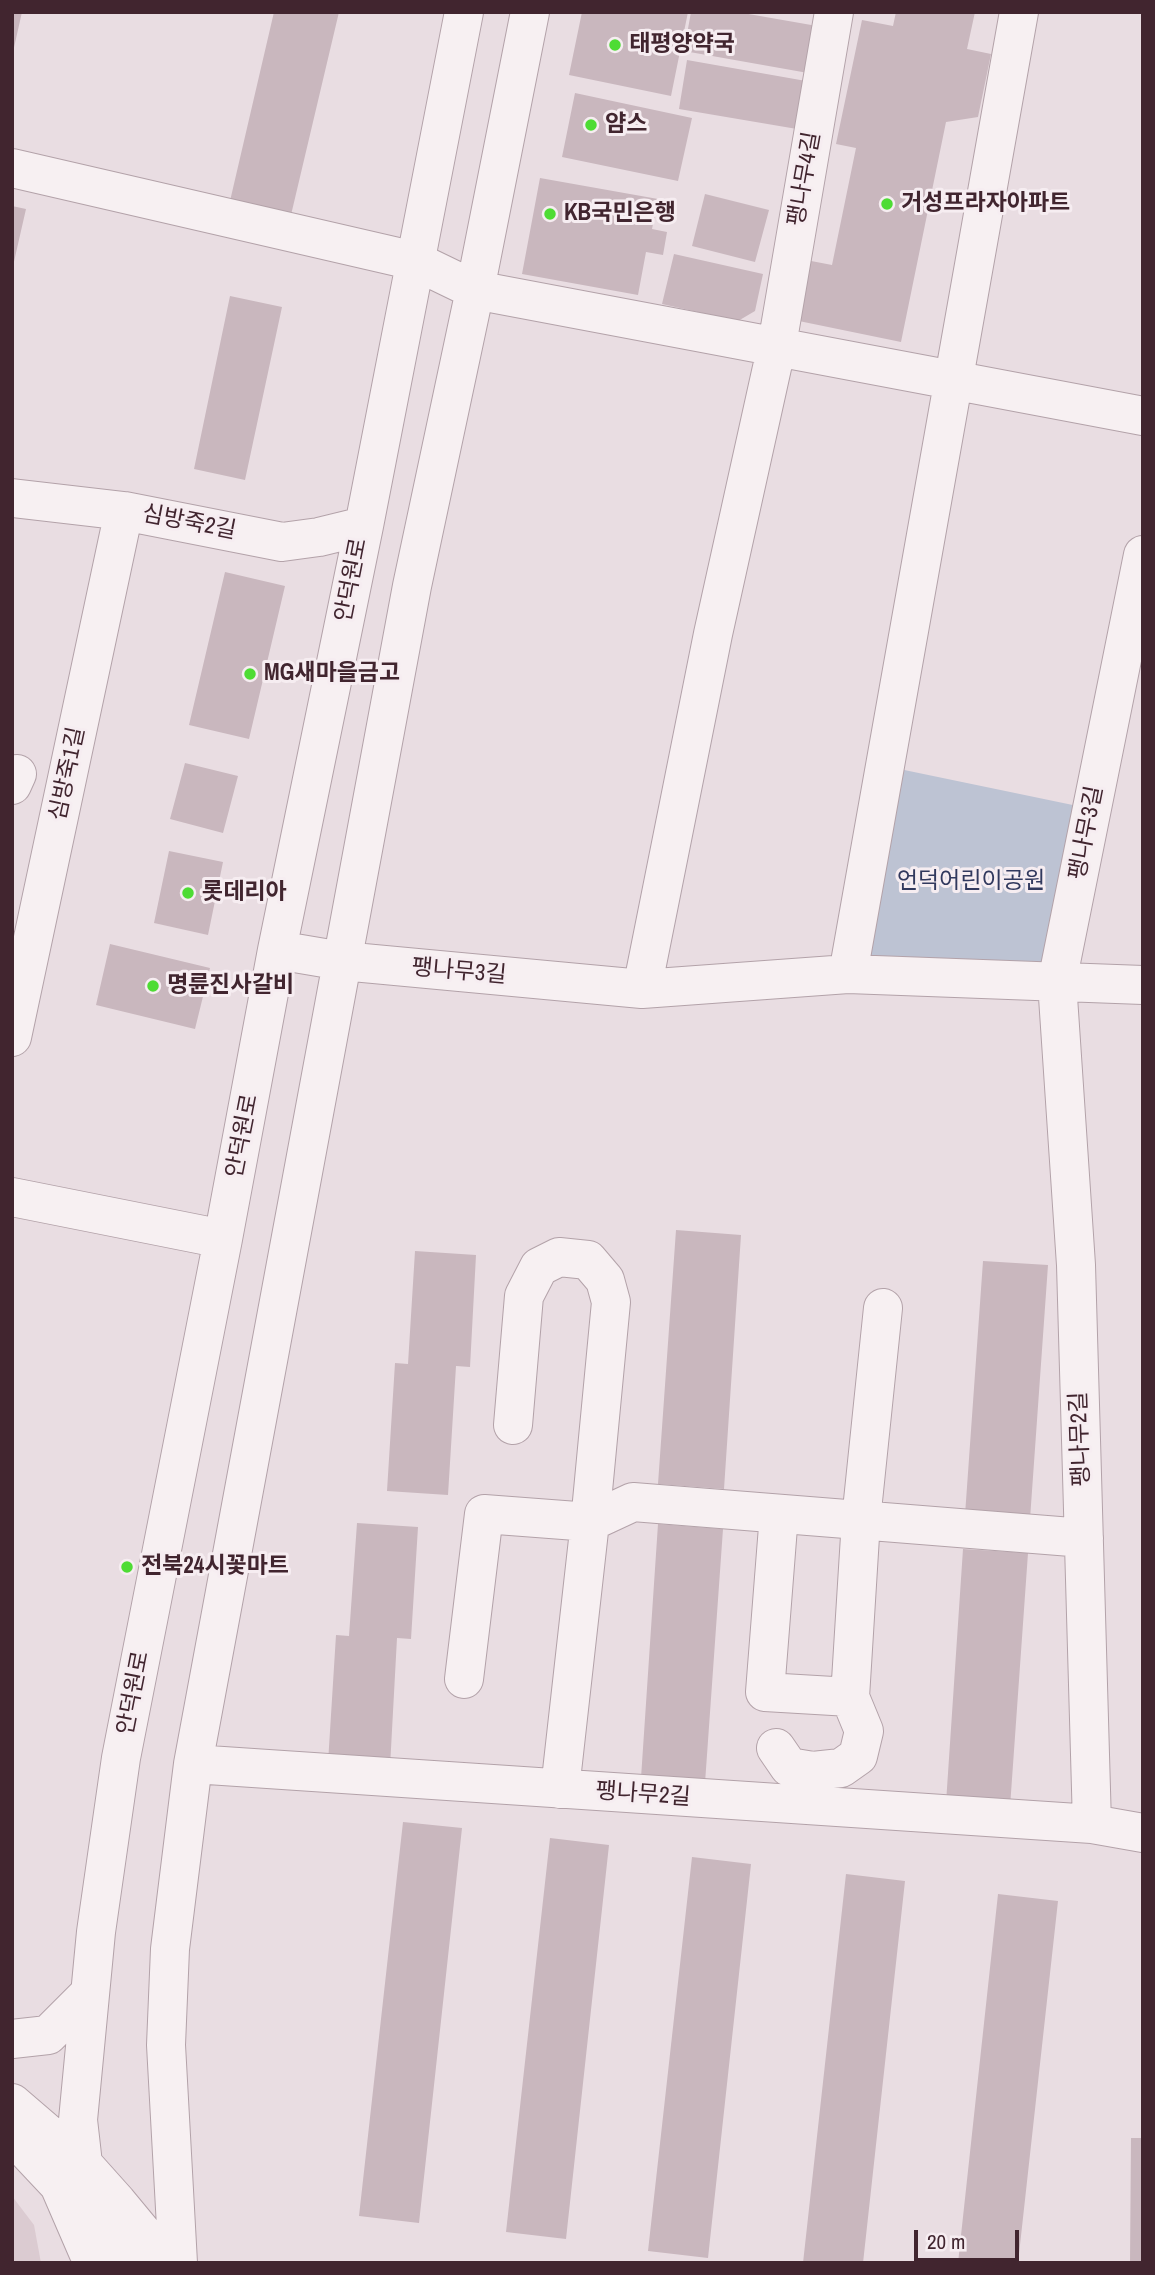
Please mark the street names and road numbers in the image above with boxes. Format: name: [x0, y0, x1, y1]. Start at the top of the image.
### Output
street label: 팽나무4길: [783, 130, 827, 228]
street label: 심방죽2길: [140, 500, 238, 546]
street label: 안덕원로: [330, 536, 374, 624]
street label: 심방죽1길: [45, 725, 91, 823]
street label: 팽나무3길: [1064, 784, 1110, 882]
street label: 팽나무3길: [410, 954, 508, 990]
street label: 안덕원로: [221, 1092, 265, 1180]
street label: 팽나무2길: [1066, 1391, 1096, 1487]
street label: 안덕원로: [112, 1649, 156, 1737]
street label: 팽나무2길: [595, 1778, 691, 1812]

